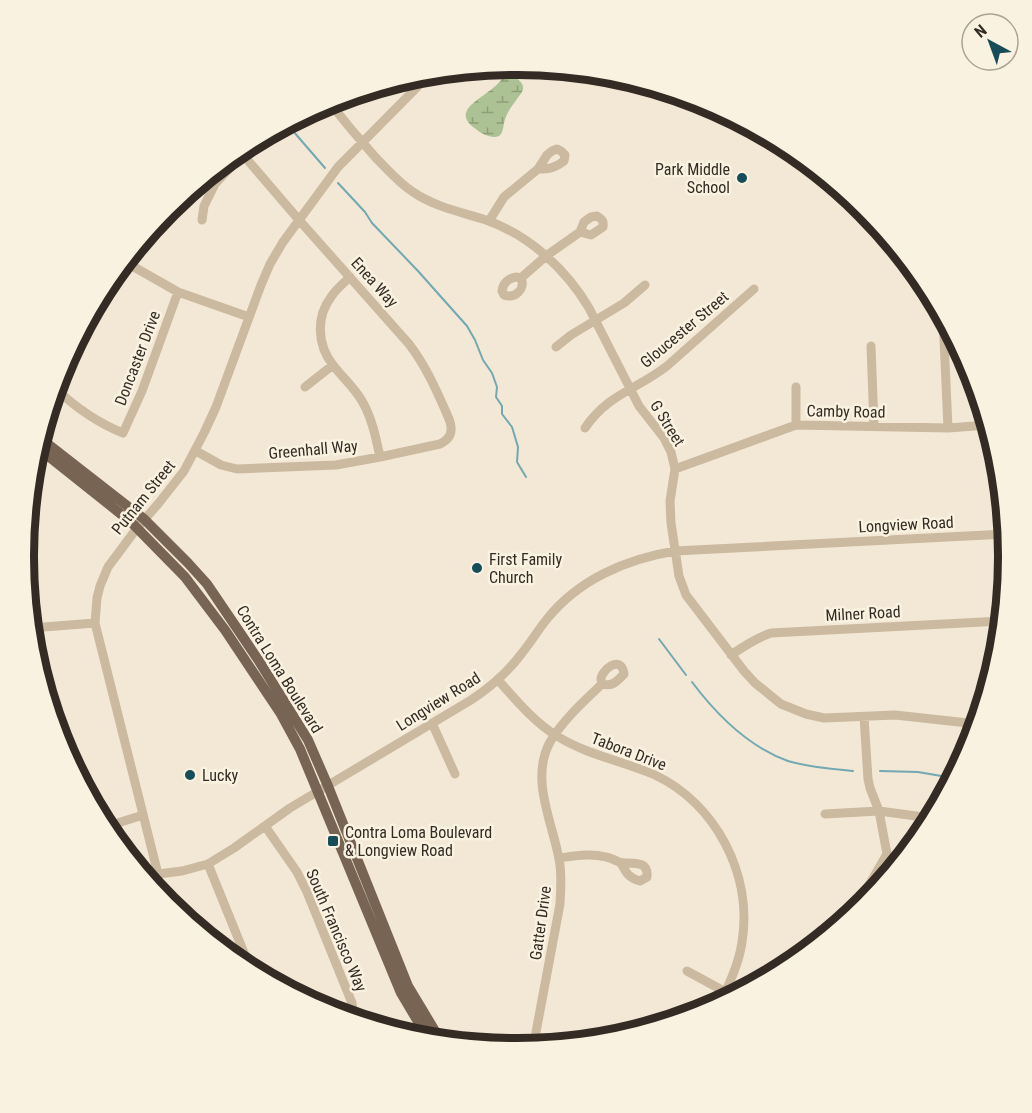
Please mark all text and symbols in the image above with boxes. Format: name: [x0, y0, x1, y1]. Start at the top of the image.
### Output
north arrow: [960, 12, 1020, 72]
text: N: [971, 21, 990, 41]
place label: Park Middle School: [655, 160, 730, 197]
marker: Park Middle School: [735, 171, 749, 185]
street label: Enea Way: [347, 253, 402, 311]
street label: Gloucester Street: [636, 287, 733, 372]
street label: Doncaster Drive: [111, 308, 164, 408]
street label: G Street: [646, 397, 689, 450]
street label: Camby Road: [806, 401, 886, 422]
street label: Greenhall Way: [268, 436, 359, 463]
street label: Putnam Street: [108, 456, 179, 538]
street label: Longview Road: [858, 513, 954, 536]
place label: First Family Church: [489, 550, 562, 587]
marker: First Family Church: [470, 561, 484, 575]
street label: Contra Loma Boulevard: [233, 602, 327, 737]
street label: Milner Road: [825, 602, 901, 625]
street label: Longview Road: [393, 668, 484, 735]
street label: Tabora Drive: [589, 728, 669, 774]
place label: Lucky: [202, 766, 239, 785]
marker: Lucky: [183, 768, 197, 782]
place label: Contra Loma Boulevard & Longview Road: [345, 823, 492, 860]
marker: Contra Loma Boulevard & Longview Road: [326, 834, 340, 848]
street label: South Francisco Way: [302, 866, 371, 995]
street label: Gatter Drive: [526, 885, 555, 961]

